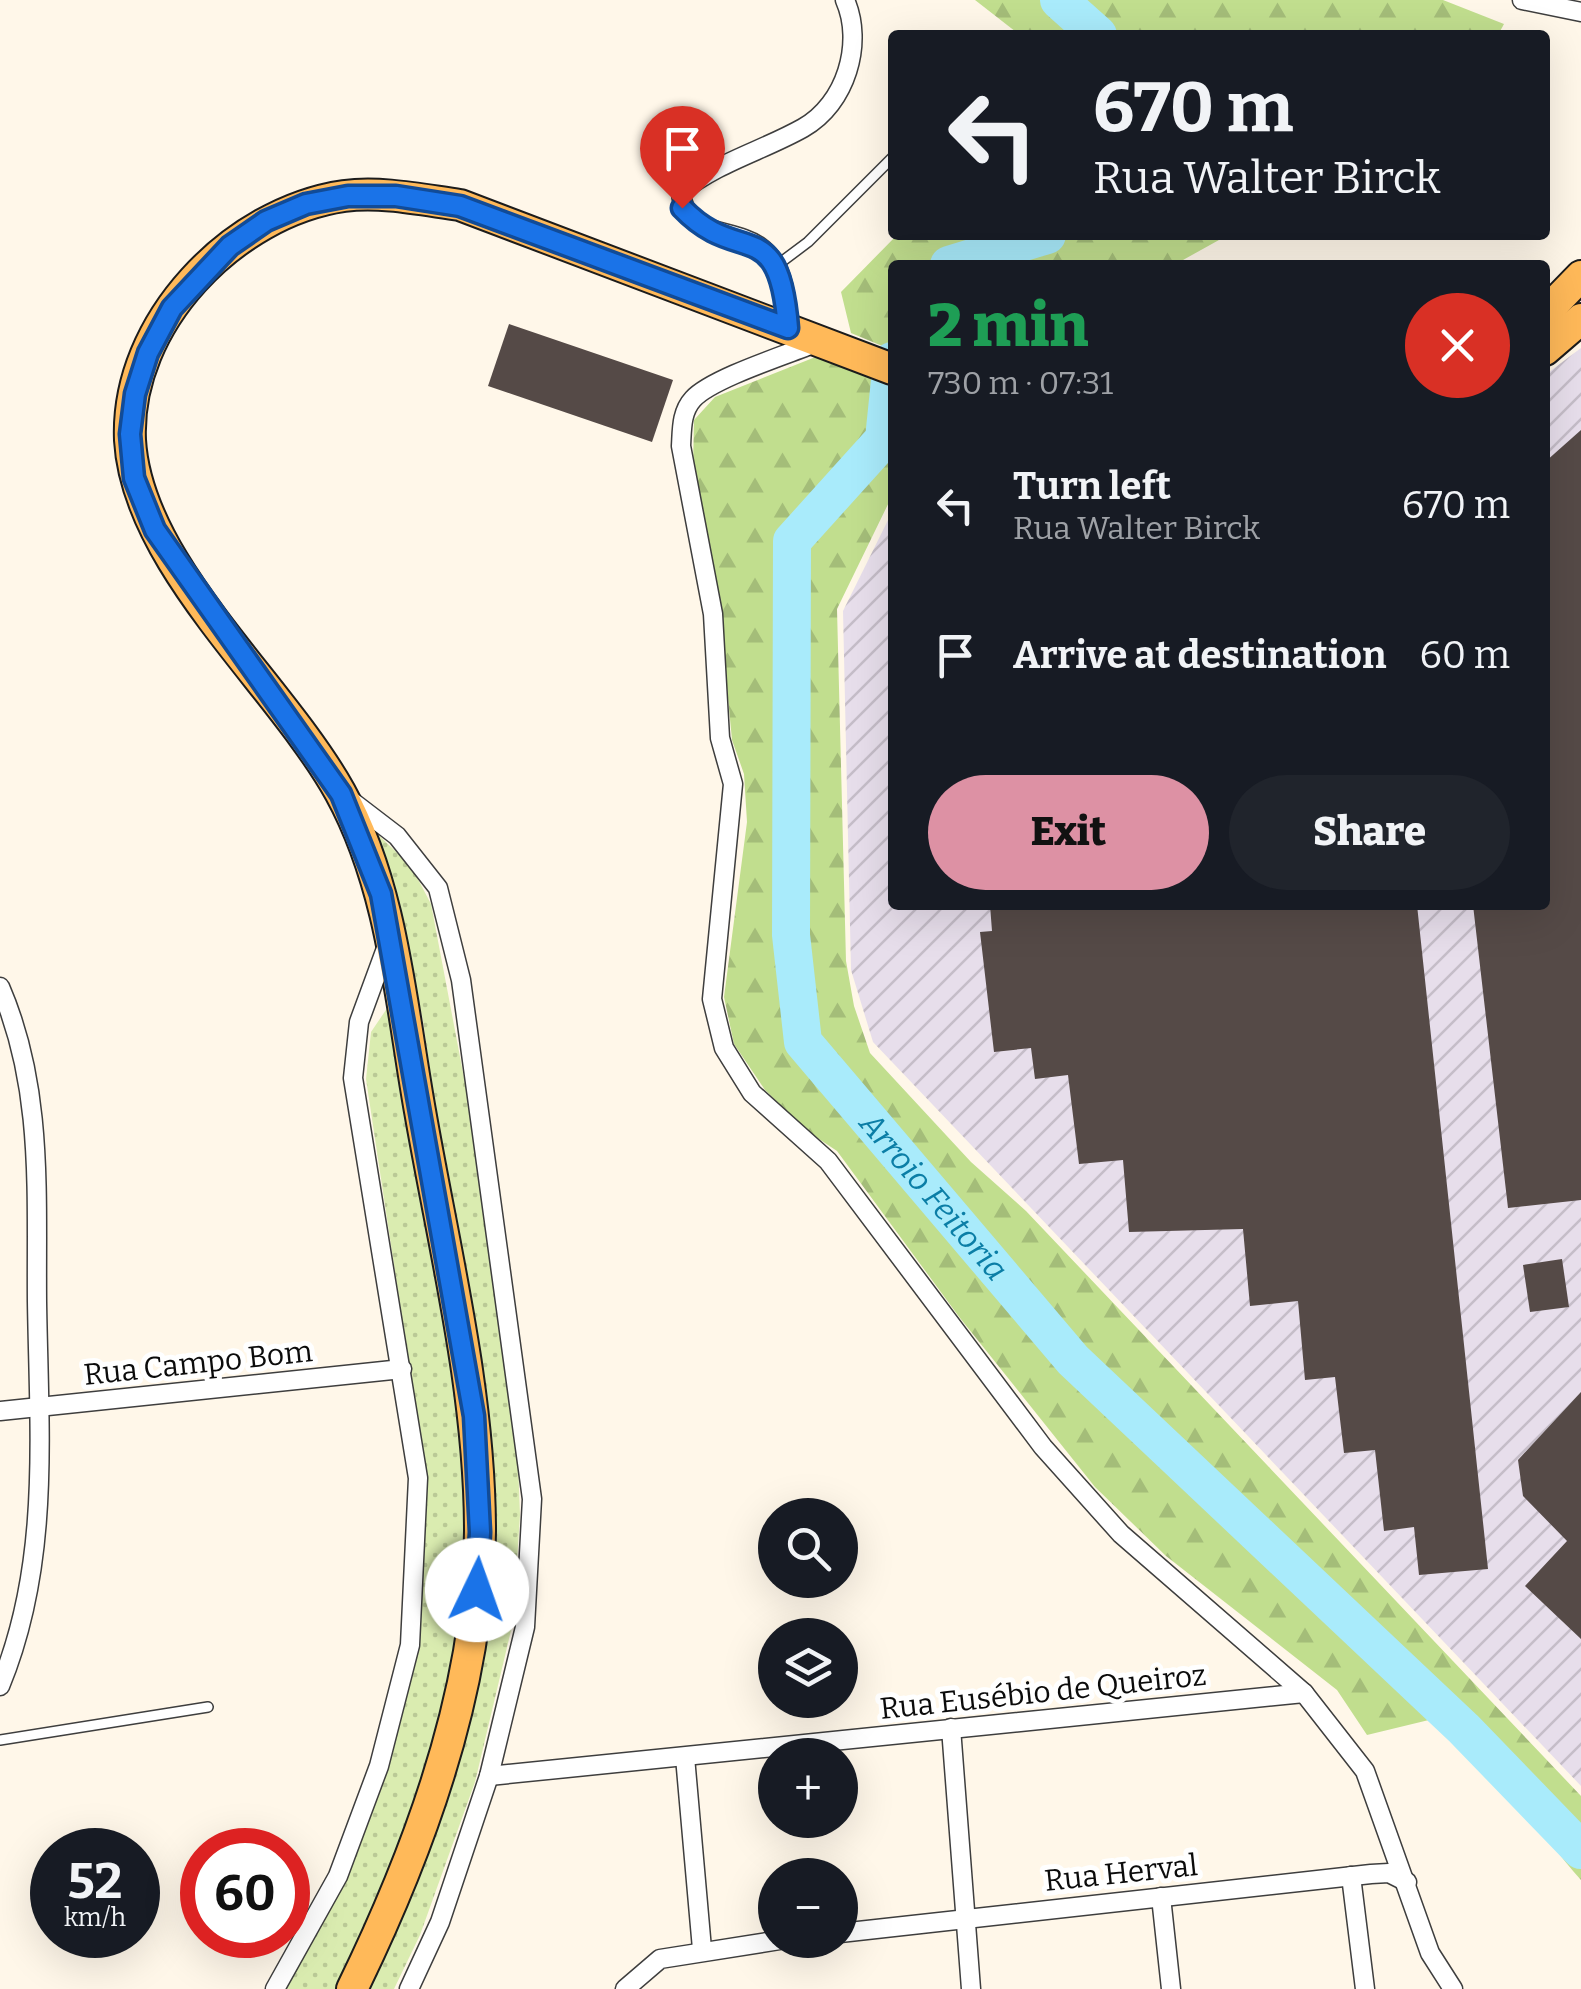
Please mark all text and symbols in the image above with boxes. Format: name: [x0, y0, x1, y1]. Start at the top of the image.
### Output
text: 670 m: [1093, 66, 1294, 150]
icon: left: [928, 70, 1058, 200]
pin: [640, 106, 725, 209]
icon: arrive: [655, 121, 710, 176]
text: Rua Walter Birck: [1093, 151, 1441, 205]
text: 2 min: [928, 290, 1088, 362]
button: close: [1405, 293, 1510, 398]
text: 730 m · 07:31: [928, 364, 1113, 402]
text: Turn left: [1013, 463, 1171, 509]
icon: left: [928, 478, 983, 533]
text: 670 m: [1402, 482, 1510, 528]
text: Rua Walter Birck: [1013, 509, 1260, 547]
icon: arrive: [928, 628, 983, 683]
text: Arrive at destination: [1013, 632, 1386, 678]
text: 60 m: [1419, 632, 1510, 678]
button: Exit: [928, 775, 1209, 890]
button: Share: [1229, 775, 1510, 890]
water label: Arroio Feitoria: [851, 1103, 1016, 1288]
street label: Rua Campo Bom: [82, 1333, 315, 1393]
map controls: [758, 1498, 858, 1958]
button: search: [758, 1498, 858, 1598]
position arrow: [425, 1538, 529, 1642]
button: layers: [758, 1618, 858, 1718]
street label: Rua Eusébio de Queiroz: [878, 1657, 1208, 1727]
button: +: [758, 1738, 858, 1838]
speed limit sign: 60: [180, 1828, 310, 1958]
street label: Rua Herval: [1043, 1847, 1199, 1899]
text: 52: [68, 1851, 122, 1911]
button: −: [758, 1858, 858, 1958]
text: km/h: [64, 1903, 126, 1933]

